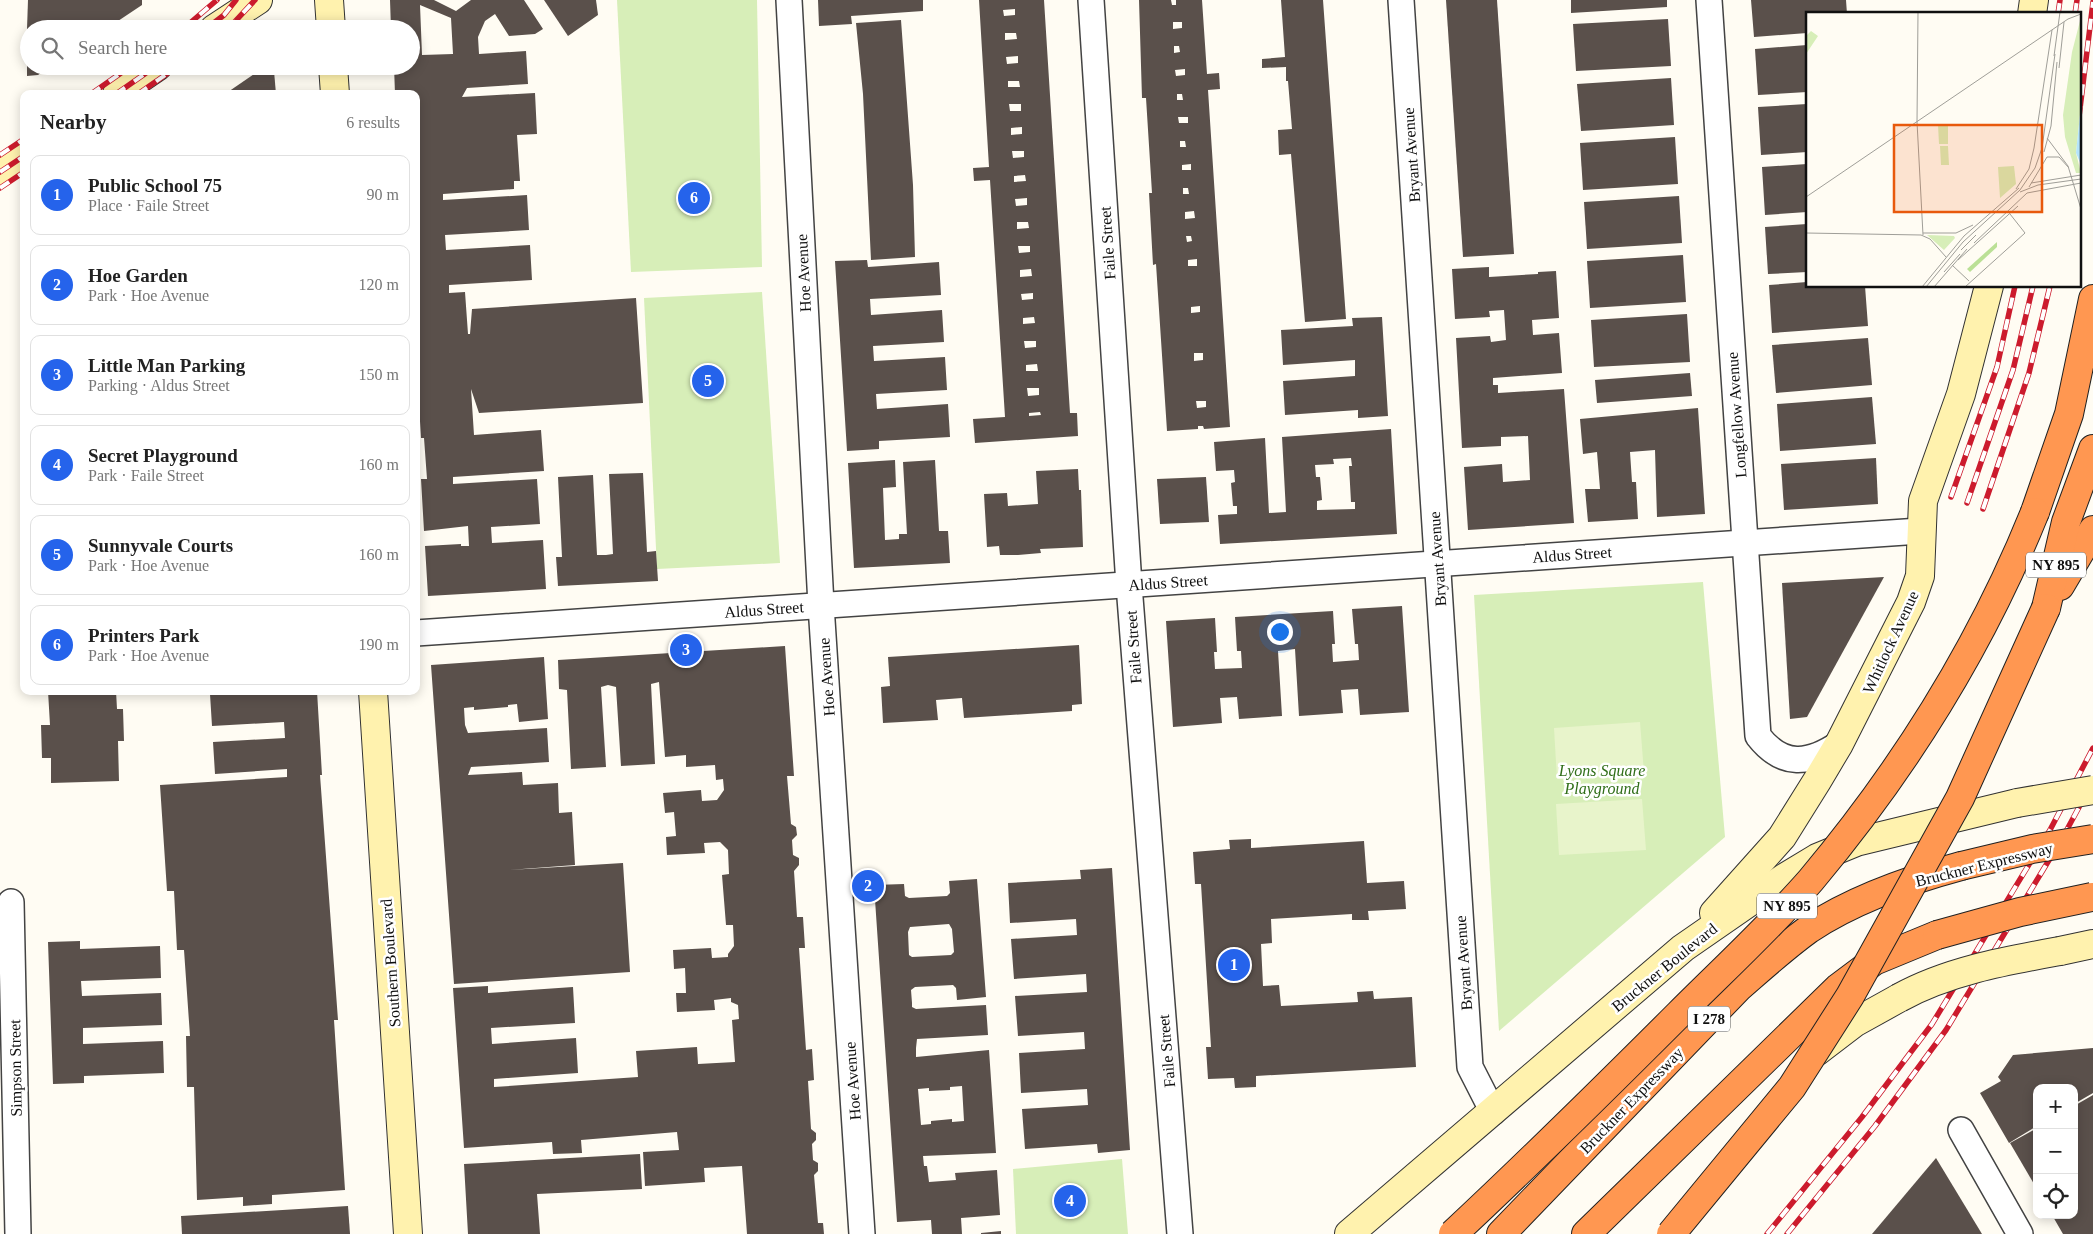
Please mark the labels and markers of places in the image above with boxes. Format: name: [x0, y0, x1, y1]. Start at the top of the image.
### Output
pin: 6: [678, 179, 710, 217]
pin: 5: [692, 362, 724, 400]
pin: 3: [670, 631, 702, 669]
pin: 2: [852, 867, 884, 905]
pin: 1: [1218, 946, 1250, 984]
pin: 4: [1054, 1182, 1086, 1220]

